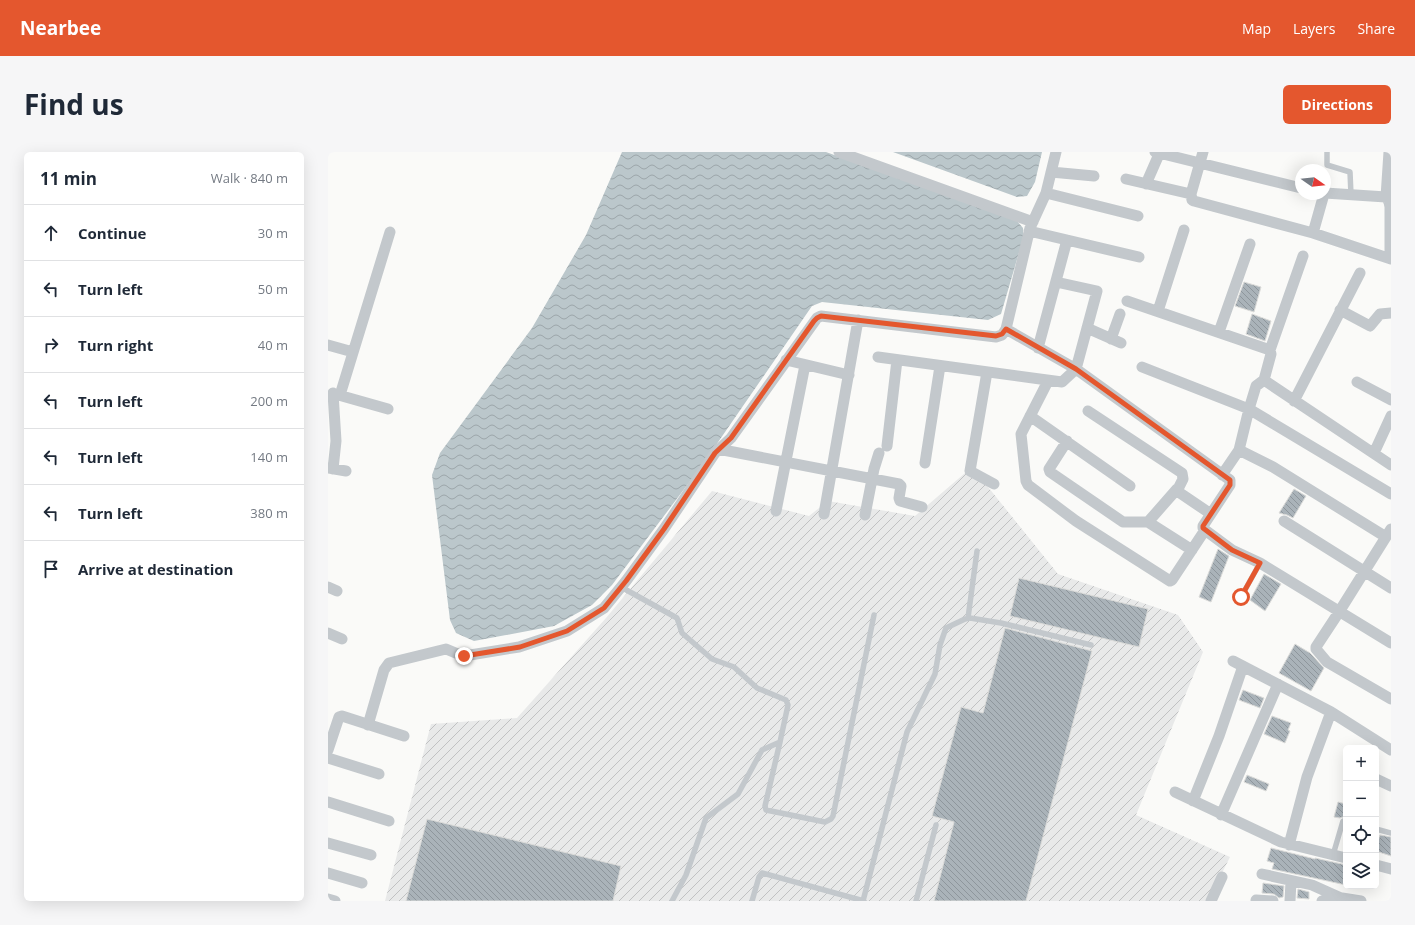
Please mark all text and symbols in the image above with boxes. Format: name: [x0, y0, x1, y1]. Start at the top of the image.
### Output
text: Nearbee: [20, 15, 101, 41]
text: Map: [1242, 19, 1271, 38]
text: Layers: [1293, 19, 1335, 38]
text: Share: [1357, 19, 1395, 38]
text: Find us: [24, 85, 124, 123]
button: Directions: [1283, 85, 1391, 124]
north arrow: [1295, 164, 1331, 200]
text: 11 min: [40, 167, 97, 190]
text: Walk · 840 m: [211, 169, 288, 187]
icon: ahead: [40, 222, 62, 244]
text: Continue: [78, 223, 146, 243]
text: 30 m: [258, 224, 288, 242]
icon: left: [40, 278, 62, 300]
text: Turn left: [78, 279, 143, 299]
text: 50 m: [258, 280, 288, 298]
icon: right: [40, 334, 62, 356]
text: Turn right: [78, 335, 153, 355]
text: 40 m: [258, 336, 288, 354]
icon: left: [40, 390, 62, 412]
text: Turn left: [78, 391, 143, 411]
text: 200 m: [250, 392, 288, 410]
icon: left: [40, 446, 62, 468]
text: Turn left: [78, 447, 143, 467]
text: 140 m: [250, 448, 288, 466]
icon: left: [40, 502, 62, 524]
text: Turn left: [78, 503, 143, 523]
text: 380 m: [250, 504, 288, 522]
icon: arrive: [40, 558, 62, 580]
text: Arrive at destination: [78, 559, 233, 579]
route start: [1232, 588, 1250, 606]
route end: [455, 647, 473, 665]
map controls: [1343, 745, 1379, 889]
button: +: [1343, 745, 1379, 781]
button: −: [1343, 781, 1379, 817]
button: locate: [1343, 817, 1379, 853]
button: layers: [1343, 853, 1379, 889]

